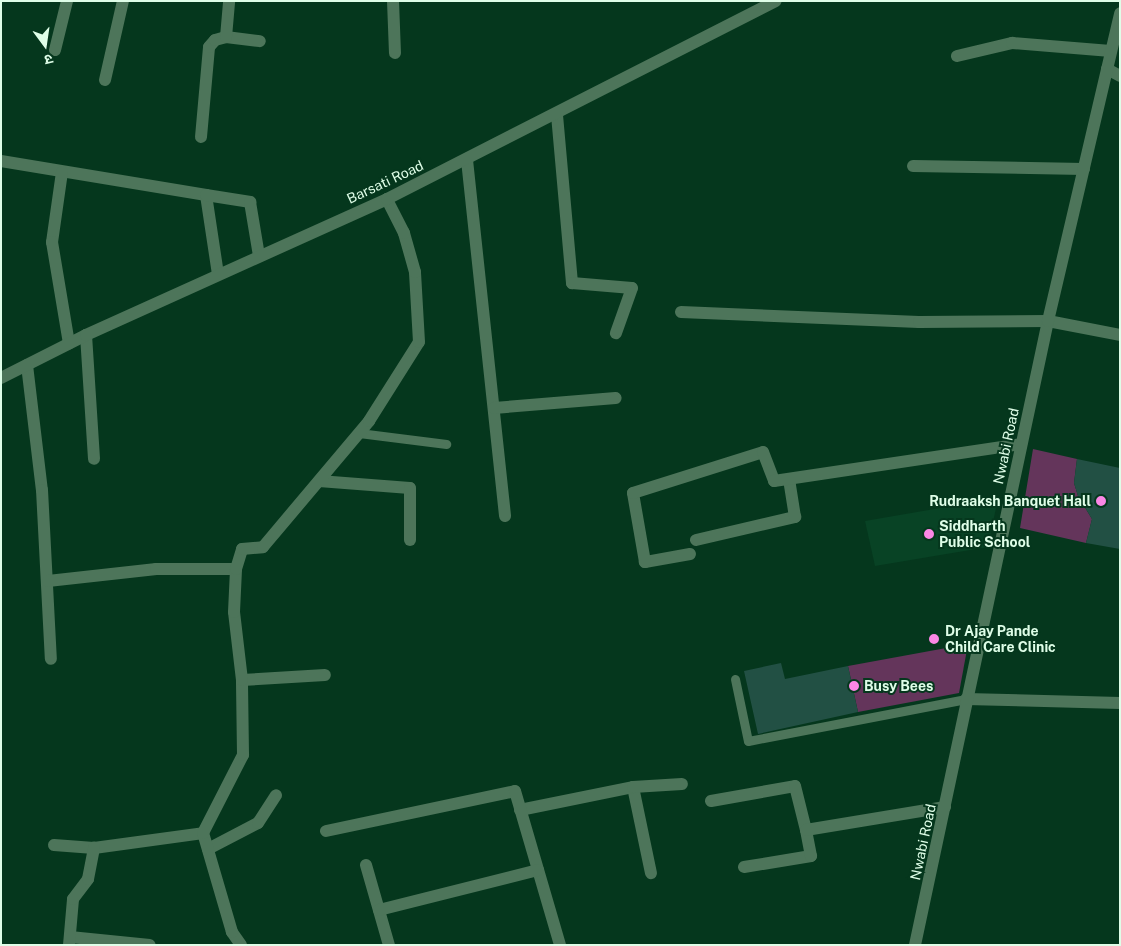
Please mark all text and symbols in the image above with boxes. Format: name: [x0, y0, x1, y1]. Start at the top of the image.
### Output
north arrow: [20, 20, 70, 70]
text: उ: [43, 51, 55, 68]
street label: Barsati Road: [344, 157, 426, 207]
street label: Nwabi Road: [990, 406, 1022, 486]
place label: Rudraaksh Banquet Hall: [929, 493, 1091, 509]
marker: Rudraaksh Banquet Hall: [1095, 495, 1107, 507]
place label: Siddharth Public School: [939, 518, 1030, 550]
marker: Siddharth Public School: [923, 528, 935, 540]
place label: Dr Ajay Pande Child Care Clinic: [945, 623, 1056, 656]
marker: Dr Ajay Pande Child Care Clinic: [927, 632, 941, 646]
place label: Busy Bees: [864, 678, 933, 694]
marker: Busy Bees: [848, 680, 860, 692]
street label: Nwabi Road: [907, 802, 939, 882]

